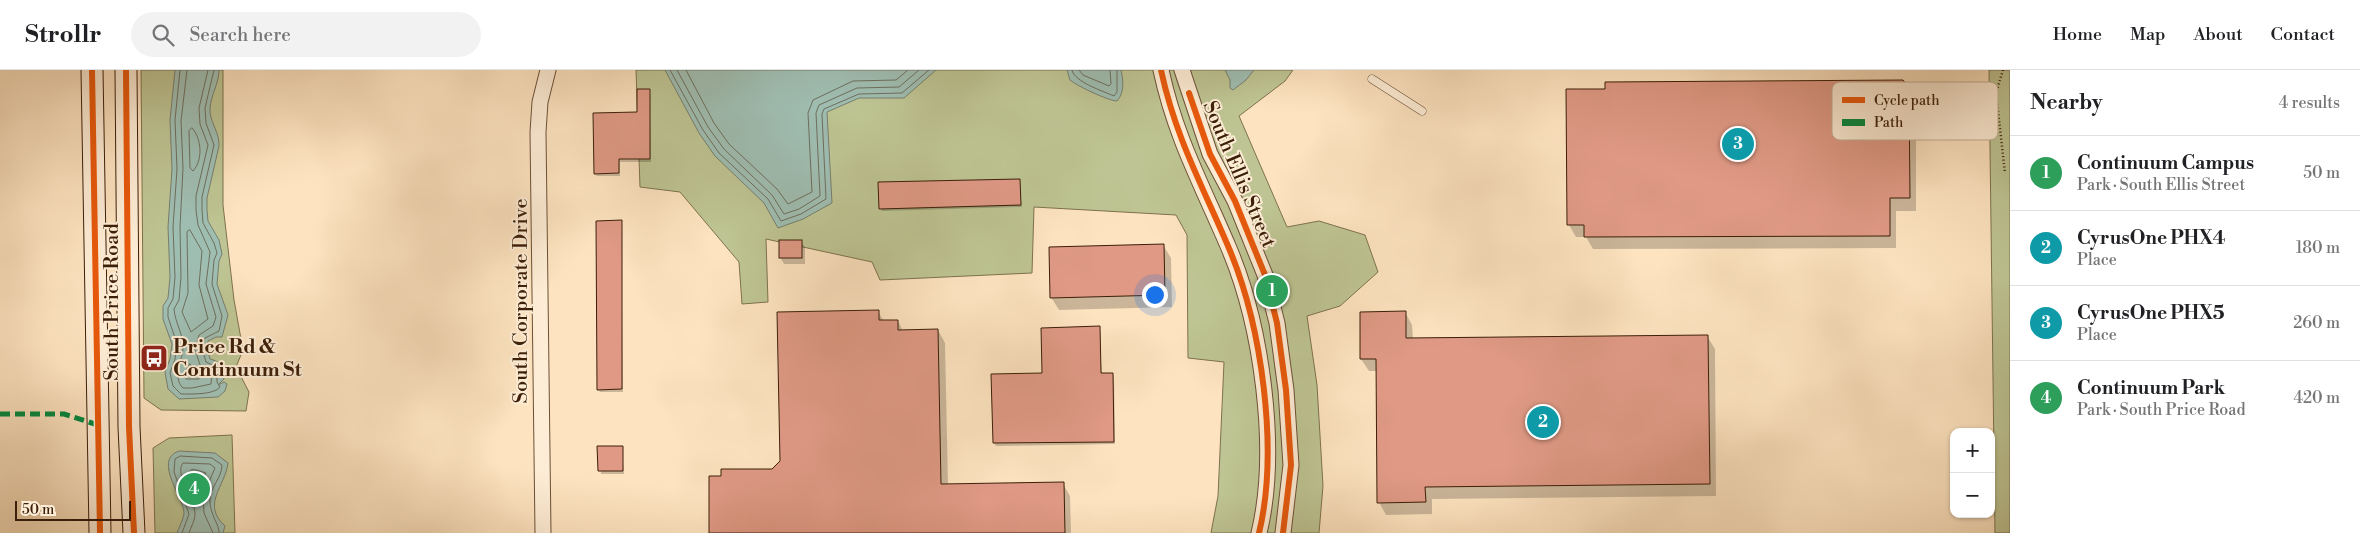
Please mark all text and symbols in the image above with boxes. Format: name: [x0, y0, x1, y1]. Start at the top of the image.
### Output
search box: [131, 12, 481, 57]
text: Strollr: [25, 20, 101, 50]
icon: search: [149, 21, 177, 49]
text: Search here: [189, 23, 291, 47]
text: Home: [2053, 23, 2102, 46]
text: Map: [2130, 23, 2166, 46]
text: About: [2194, 23, 2243, 46]
text: Contact: [2271, 23, 2335, 46]
legend: [1832, 82, 1998, 140]
text: Nearby: [2030, 90, 2103, 116]
text: Cycle path: [1874, 92, 1940, 110]
text: 4 results: [2279, 93, 2340, 113]
street label: South Ellis Street: [1196, 97, 1281, 252]
text: Path: [1874, 114, 1904, 132]
pin: 3: [1722, 125, 1754, 163]
text: Continuum Campus: [2077, 151, 2254, 175]
text: 1: [2042, 163, 2050, 183]
text: 50 m: [2303, 163, 2340, 183]
text: Park · South Ellis Street: [2077, 175, 2245, 195]
street label: South Corporate Drive: [509, 198, 534, 404]
street label: South Price Road: [100, 223, 125, 381]
text: CyrusOne PHX4: [2077, 226, 2226, 250]
text: 2: [2041, 238, 2051, 258]
text: 180 m: [2296, 238, 2340, 258]
text: Place: [2077, 250, 2117, 270]
pin: 1: [1256, 272, 1288, 310]
your location: [1142, 282, 1168, 308]
text: CyrusOne PHX5: [2077, 301, 2225, 325]
text: 3: [2041, 313, 2051, 333]
text: 260 m: [2293, 313, 2340, 333]
text: Place: [2077, 325, 2117, 345]
place label: Price Rd & Continuum St: [173, 335, 303, 383]
bus stop icon: Price Rd & Continuum St: [139, 343, 169, 373]
text: Continuum Park: [2077, 376, 2225, 400]
text: 4: [2041, 388, 2051, 408]
text: 420 m: [2293, 388, 2340, 408]
text: Park · South Price Road: [2077, 400, 2246, 420]
pin: 2: [1527, 403, 1559, 441]
map controls: [1950, 428, 1995, 518]
button: +: [1950, 428, 1995, 473]
pin: 4: [178, 470, 210, 508]
button: −: [1950, 473, 1995, 518]
scale bar: [15, 498, 131, 521]
text: 50 m: [22, 501, 54, 519]

